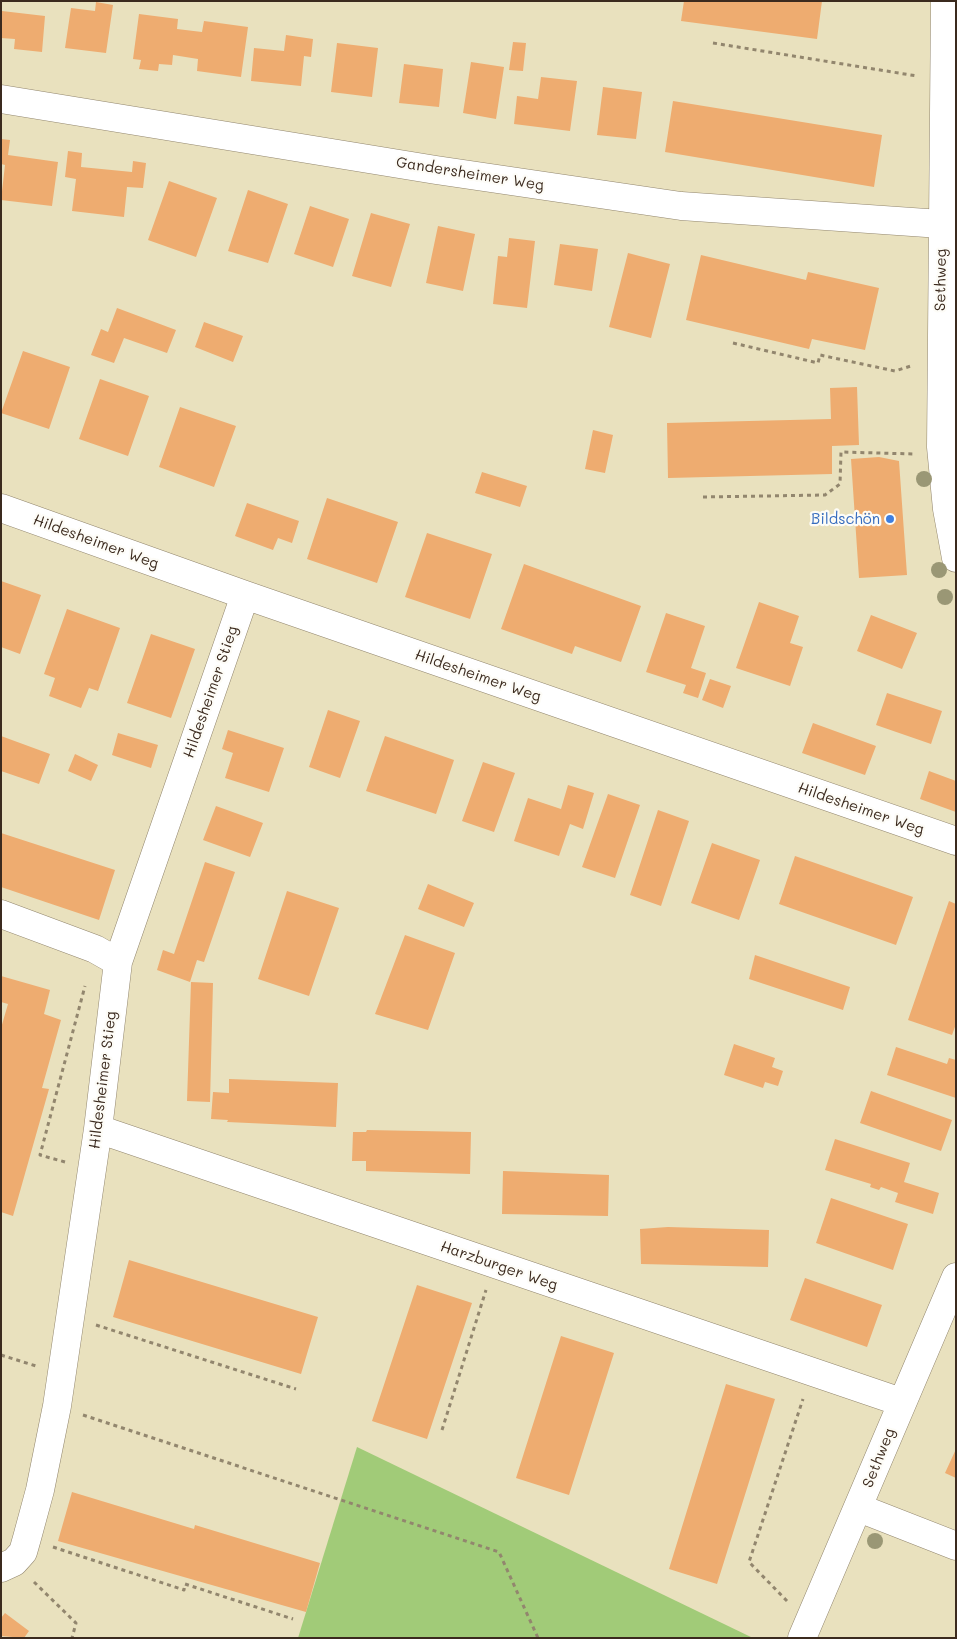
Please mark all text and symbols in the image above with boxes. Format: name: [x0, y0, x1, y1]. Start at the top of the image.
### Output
street label: Gandersheimer Weg: [395, 153, 545, 195]
street label: Sethweg: [931, 249, 951, 311]
place label: Bildschön: [811, 510, 880, 528]
street label: Hildesheimer Weg: [31, 511, 161, 573]
marker: Bildschön: [884, 513, 896, 525]
street label: Hildesheimer Stieg: [180, 624, 242, 760]
street label: Hildesheimer Weg: [413, 646, 543, 706]
street label: Hildesheimer Weg: [796, 779, 926, 839]
street label: Hildesheimer Stieg: [86, 1010, 120, 1150]
street label: Harzburger Weg: [438, 1238, 560, 1294]
street label: Sethweg: [859, 1426, 899, 1490]

